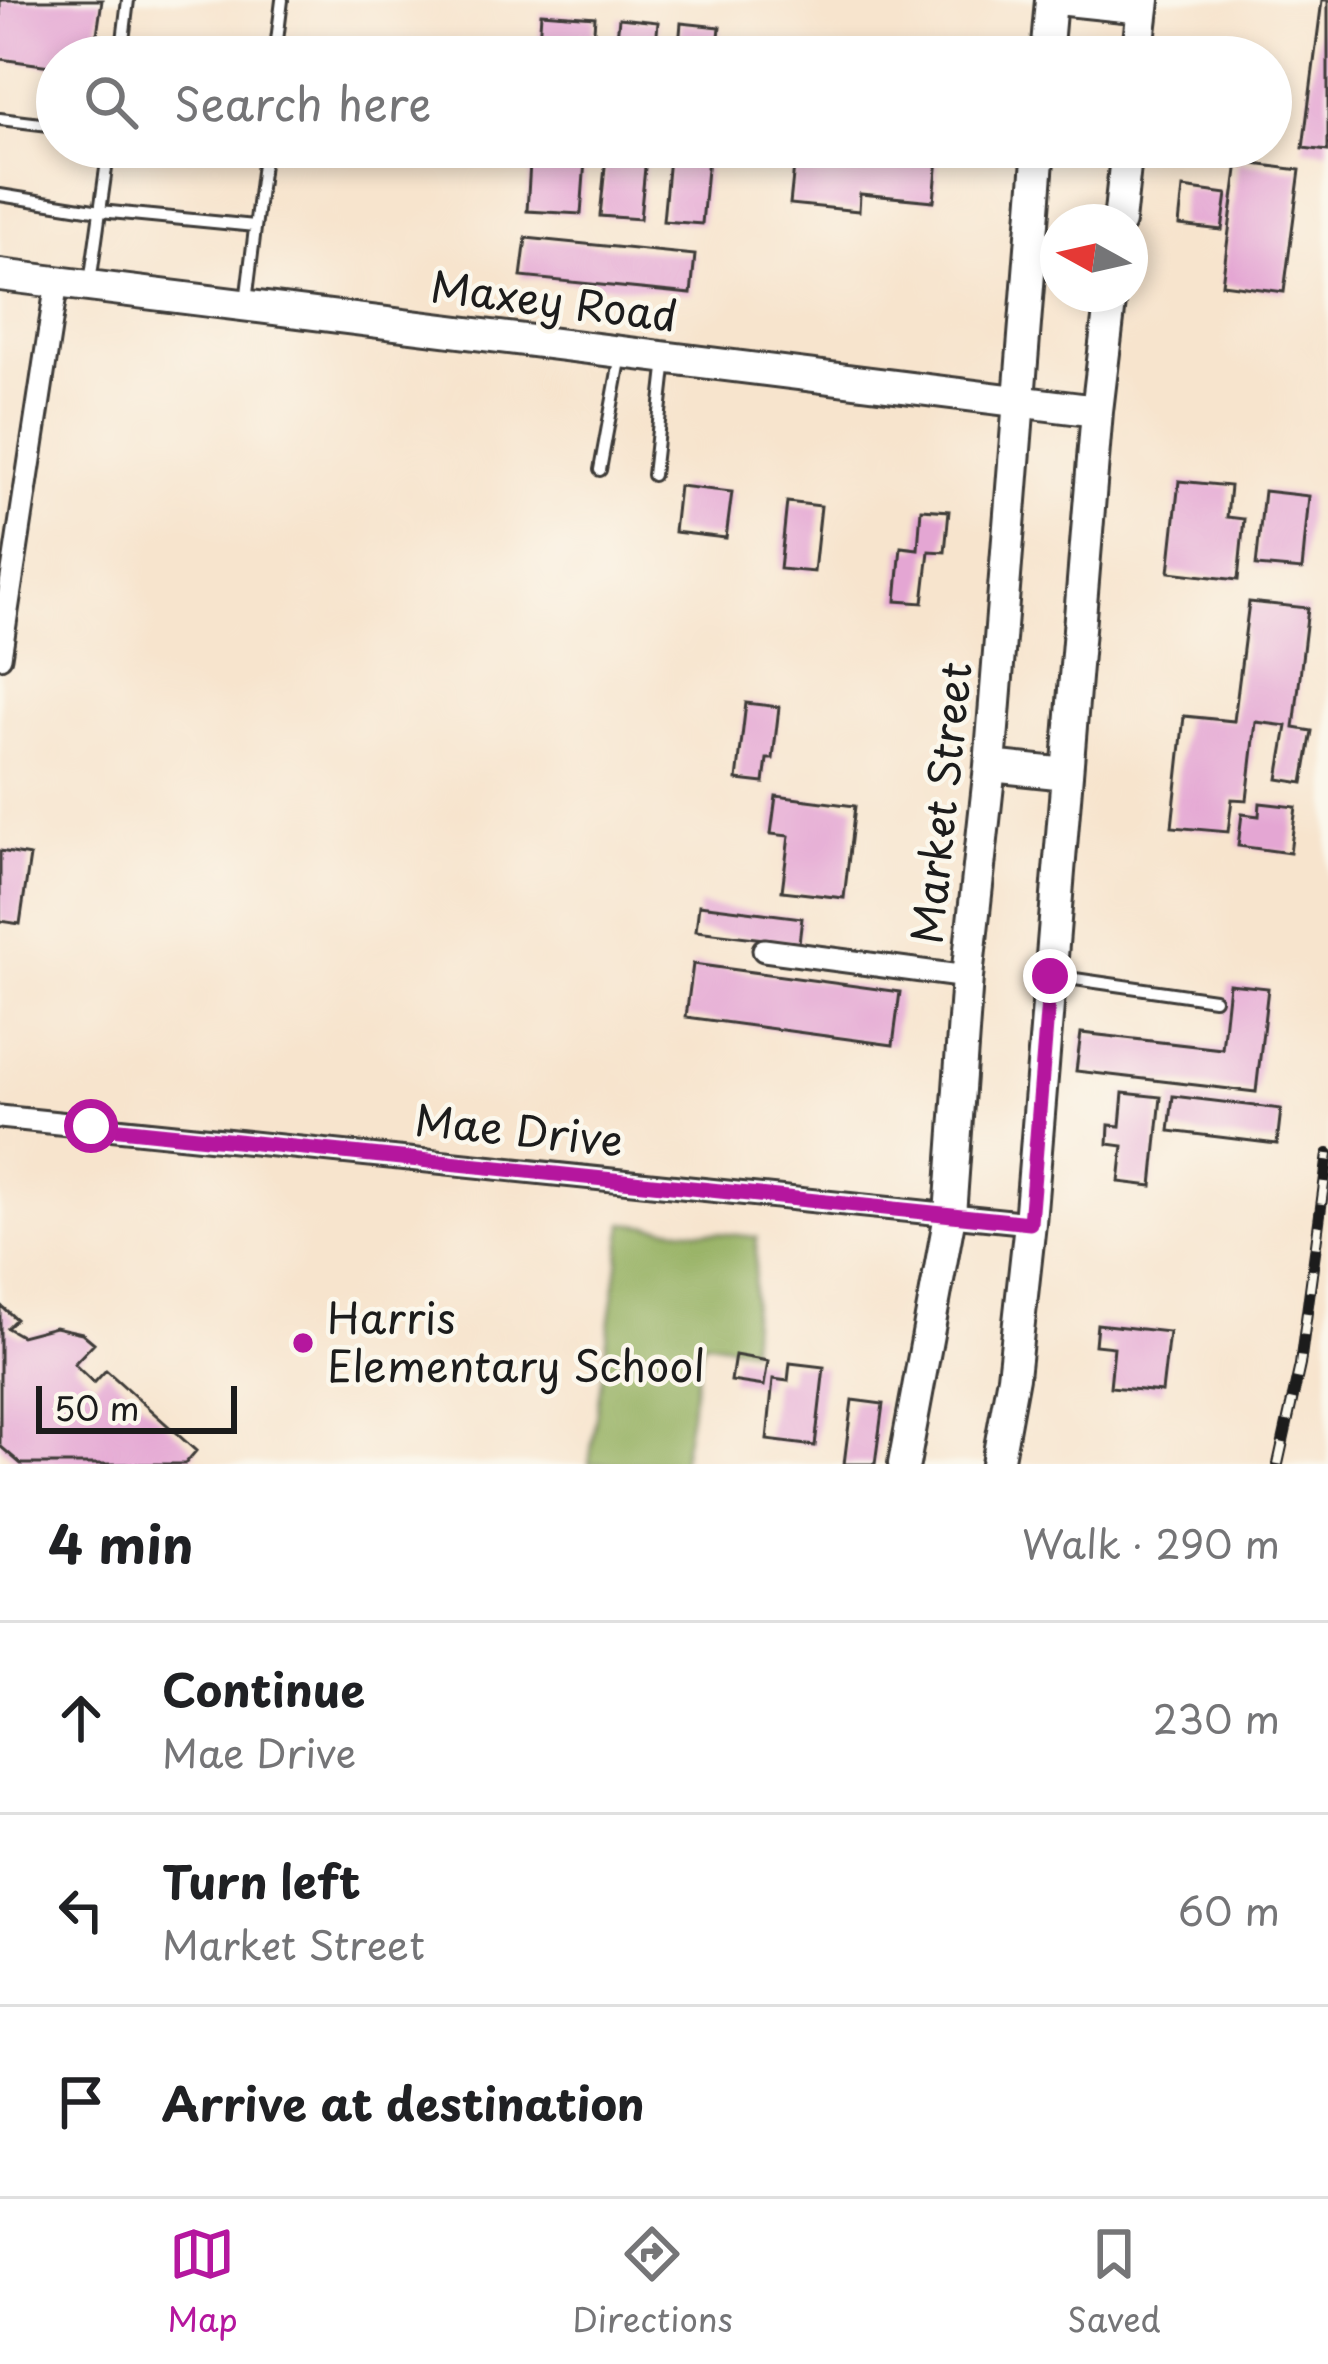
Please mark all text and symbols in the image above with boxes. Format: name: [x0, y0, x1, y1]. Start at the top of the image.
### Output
search box: [36, 36, 1292, 168]
text: Search here: [174, 68, 431, 136]
icon: search: [78, 69, 144, 135]
north arrow: [1040, 204, 1148, 312]
street label: Maxey Road: [428, 253, 681, 346]
street label: Market Street: [893, 659, 986, 947]
route end: [1023, 949, 1077, 1003]
street label: Mae Drive: [412, 1086, 627, 1171]
route start: [64, 1099, 118, 1153]
place label: Harris Elementary School: [327, 1285, 705, 1396]
marker: Harris Elementary School: [290, 1330, 316, 1356]
scale bar: [36, 1380, 237, 1433]
text: 50 m: [54, 1382, 140, 1432]
text: 4 min: [48, 1504, 193, 1581]
text: Walk · 290 m: [1022, 1513, 1280, 1572]
text: Continue: [162, 1654, 365, 1722]
icon: ahead: [48, 1685, 114, 1751]
text: 230 m: [1153, 1688, 1280, 1747]
text: Mae Drive: [162, 1722, 356, 1781]
text: Turn left: [162, 1846, 361, 1914]
icon: left: [48, 1877, 114, 1943]
text: 60 m: [1178, 1880, 1280, 1939]
text: Market Street: [162, 1914, 425, 1973]
text: Arrive at destination: [162, 2068, 645, 2136]
icon: arrive: [48, 2069, 114, 2135]
tab: Map: [167, 2221, 238, 2343]
tab: Directions: [572, 2221, 733, 2343]
tab: Saved: [1067, 2221, 1161, 2343]

